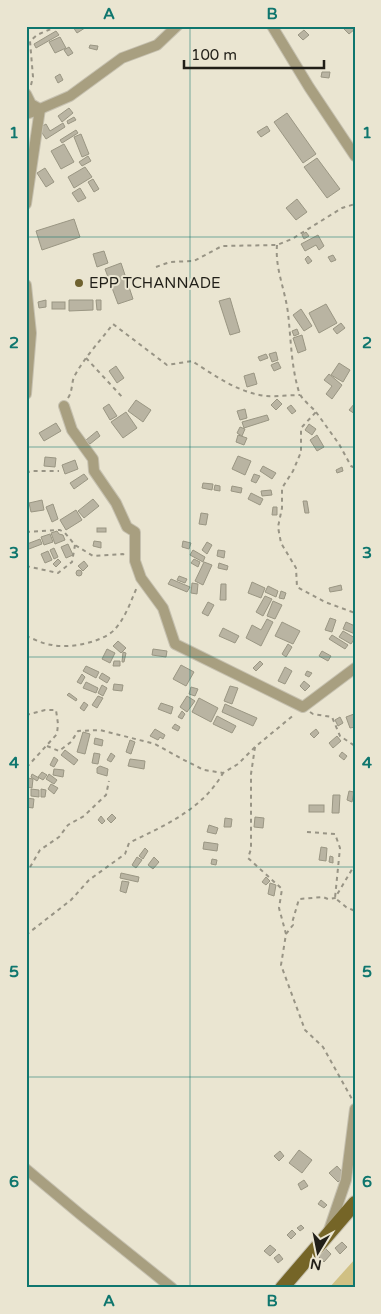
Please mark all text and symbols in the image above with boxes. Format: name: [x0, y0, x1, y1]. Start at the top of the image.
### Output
text: A: [103, 4, 115, 24]
text: B: [266, 4, 278, 24]
scale bar: [184, 38, 324, 70]
text: 100 m: [191, 46, 237, 64]
text: 1: [9, 123, 19, 143]
text: 1: [362, 123, 372, 143]
place label: EPP TCHANNADE: [89, 274, 220, 292]
marker: EPP TCHANNADE: [73, 277, 85, 289]
text: 2: [9, 333, 19, 353]
text: 2: [362, 333, 372, 353]
text: 3: [9, 543, 19, 563]
text: 3: [362, 543, 372, 563]
text: 4: [9, 753, 19, 773]
text: 4: [362, 753, 372, 773]
text: 5: [9, 962, 19, 982]
text: 5: [362, 962, 372, 982]
text: 6: [9, 1172, 19, 1192]
text: 6: [362, 1172, 372, 1192]
north arrow: [294, 1226, 344, 1276]
text: N: [309, 1255, 323, 1274]
text: A: [103, 1291, 115, 1311]
text: B: [266, 1291, 278, 1311]

